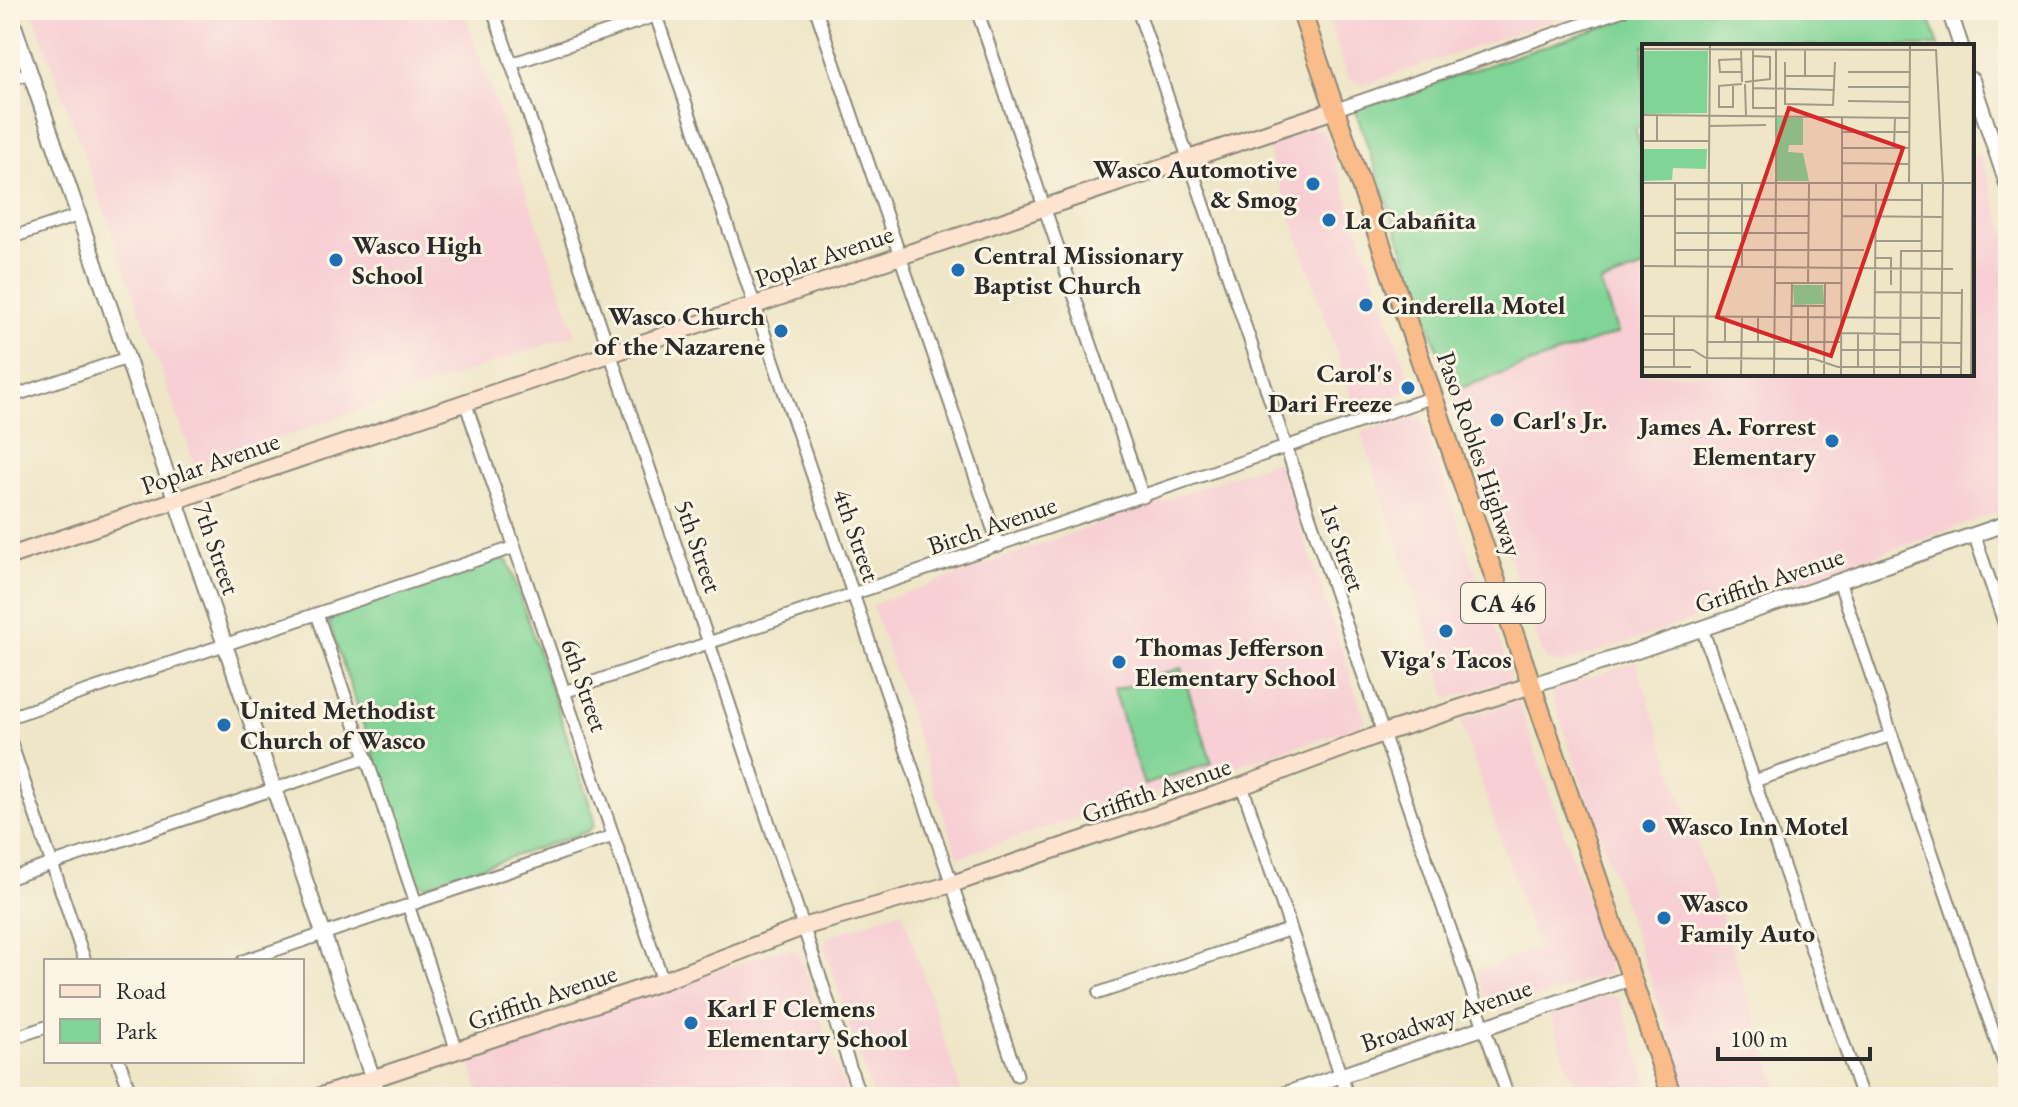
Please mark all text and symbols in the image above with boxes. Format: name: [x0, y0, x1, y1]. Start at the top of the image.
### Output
inset map: [1642, 44, 1974, 376]
place label: Wasco Automotive & Smog: [1093, 152, 1298, 216]
marker: Wasco Automotive & Smog: [1304, 175, 1322, 193]
place label: La Cabañita: [1345, 203, 1477, 237]
marker: La Cabañita: [1320, 211, 1338, 229]
street label: Poplar Avenue: [750, 216, 898, 296]
place label: Wasco High School: [352, 228, 483, 292]
place label: Central Missionary Baptist Church: [974, 238, 1184, 302]
marker: Wasco High School: [327, 251, 345, 269]
marker: Central Missionary Baptist Church: [949, 261, 967, 279]
place label: Cinderella Motel: [1382, 288, 1565, 322]
marker: Cinderella Motel: [1357, 296, 1375, 314]
place label: Wasco Church of the Nazarene: [594, 299, 765, 363]
marker: Wasco Church of the Nazarene: [772, 322, 790, 340]
street label: Paso Robles Highway: [1429, 347, 1531, 562]
place label: Carol's Dari Freeze: [1268, 356, 1392, 420]
marker: Carol's Dari Freeze: [1399, 379, 1417, 397]
place label: Carl's Jr.: [1513, 403, 1607, 437]
place label: James A. Forrest Elementary: [1636, 409, 1816, 473]
marker: Carl's Jr.: [1488, 411, 1506, 429]
street label: Poplar Avenue: [136, 423, 284, 503]
marker: James A. Forrest Elementary: [1823, 432, 1841, 450]
street label: 4th Street: [825, 484, 889, 586]
street label: Birch Avenue: [923, 487, 1061, 563]
street label: 5th Street: [667, 495, 731, 597]
street label: 7th Street: [185, 497, 249, 599]
street label: 1st Street: [1312, 498, 1374, 596]
street label: Griffith Avenue: [1690, 539, 1848, 621]
road number: CA 46: [1461, 583, 1545, 623]
marker: Viga's Tacos: [1437, 622, 1455, 640]
place label: Thomas Jefferson Elementary School: [1135, 630, 1336, 694]
street label: 6th Street: [553, 634, 617, 736]
place label: Viga's Tacos: [1380, 642, 1512, 676]
marker: Thomas Jefferson Elementary School: [1110, 653, 1128, 671]
place label: United Methodist Church of Wasco: [240, 693, 435, 757]
marker: United Methodist Church of Wasco: [215, 716, 233, 734]
street label: Griffith Avenue: [1077, 749, 1235, 831]
place label: Wasco Inn Motel: [1665, 809, 1849, 843]
marker: Wasco Inn Motel: [1640, 817, 1658, 835]
place label: Wasco Family Auto: [1680, 886, 1815, 950]
marker: Wasco Family Auto: [1655, 909, 1673, 927]
street label: Griffith Avenue: [463, 956, 621, 1038]
legend: [44, 959, 304, 1063]
street label: Broadway Avenue: [1356, 970, 1536, 1060]
text: Road: [116, 975, 167, 1006]
place label: Karl F Clemens Elementary School: [707, 991, 908, 1055]
scale bar: [1718, 1011, 1870, 1061]
marker: Karl F Clemens Elementary School: [682, 1014, 700, 1032]
text: Park: [116, 1015, 158, 1046]
text: 100 m: [1730, 1023, 1788, 1054]

